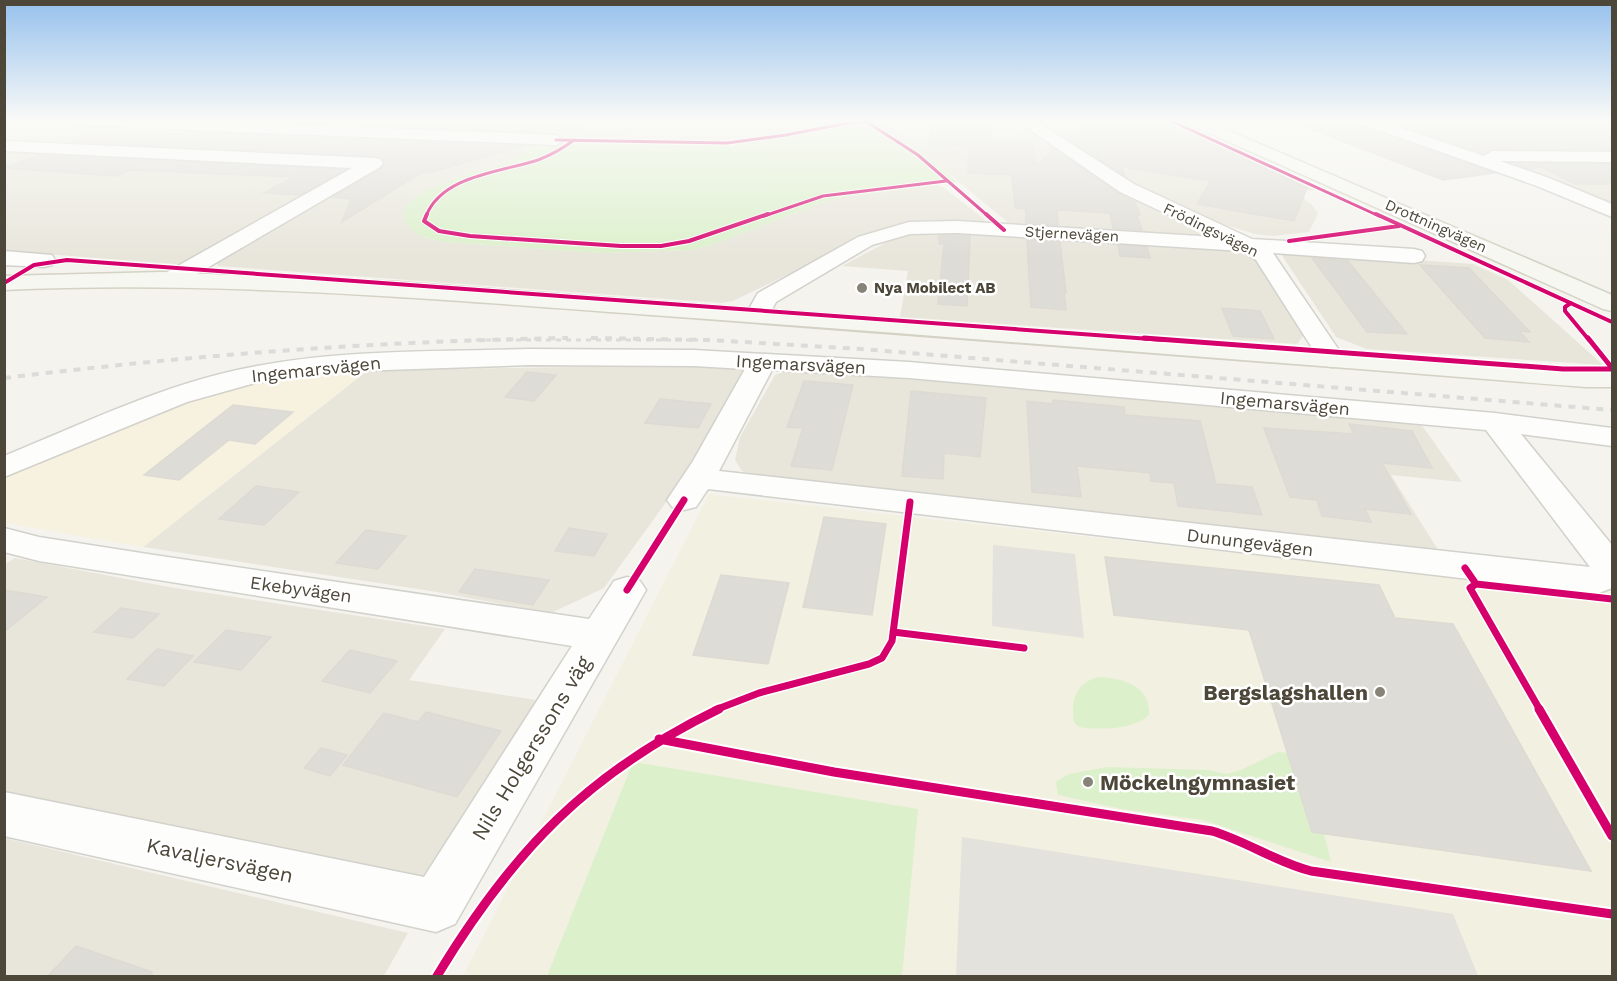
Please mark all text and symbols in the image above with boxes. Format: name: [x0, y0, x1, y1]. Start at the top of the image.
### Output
street label: Drottningvägen: [1382, 195, 1490, 257]
street label: Frödingsvägen: [1160, 199, 1262, 261]
street label: Stjernevägen: [1024, 223, 1120, 245]
place label: Nya Mobilect AB: [874, 279, 996, 297]
marker: Nya Mobilect AB: [855, 281, 869, 295]
street label: Ingemarsvägen: [735, 350, 867, 378]
street label: Ingemarsvägen: [250, 352, 382, 386]
street label: Ingemarsvägen: [1219, 387, 1351, 419]
street label: Dunungevägen: [1185, 524, 1315, 560]
street label: Ekebyvägen: [249, 571, 353, 607]
street label: Nils Holgerssons väg: [466, 651, 596, 845]
place label: Bergslagshallen: [1203, 680, 1368, 705]
marker: Bergslagshallen: [1373, 685, 1387, 699]
place label: Möckelngymnasiet: [1100, 770, 1295, 795]
marker: Möckelngymnasiet: [1081, 775, 1095, 789]
street label: Kavaljersvägen: [144, 832, 296, 888]

